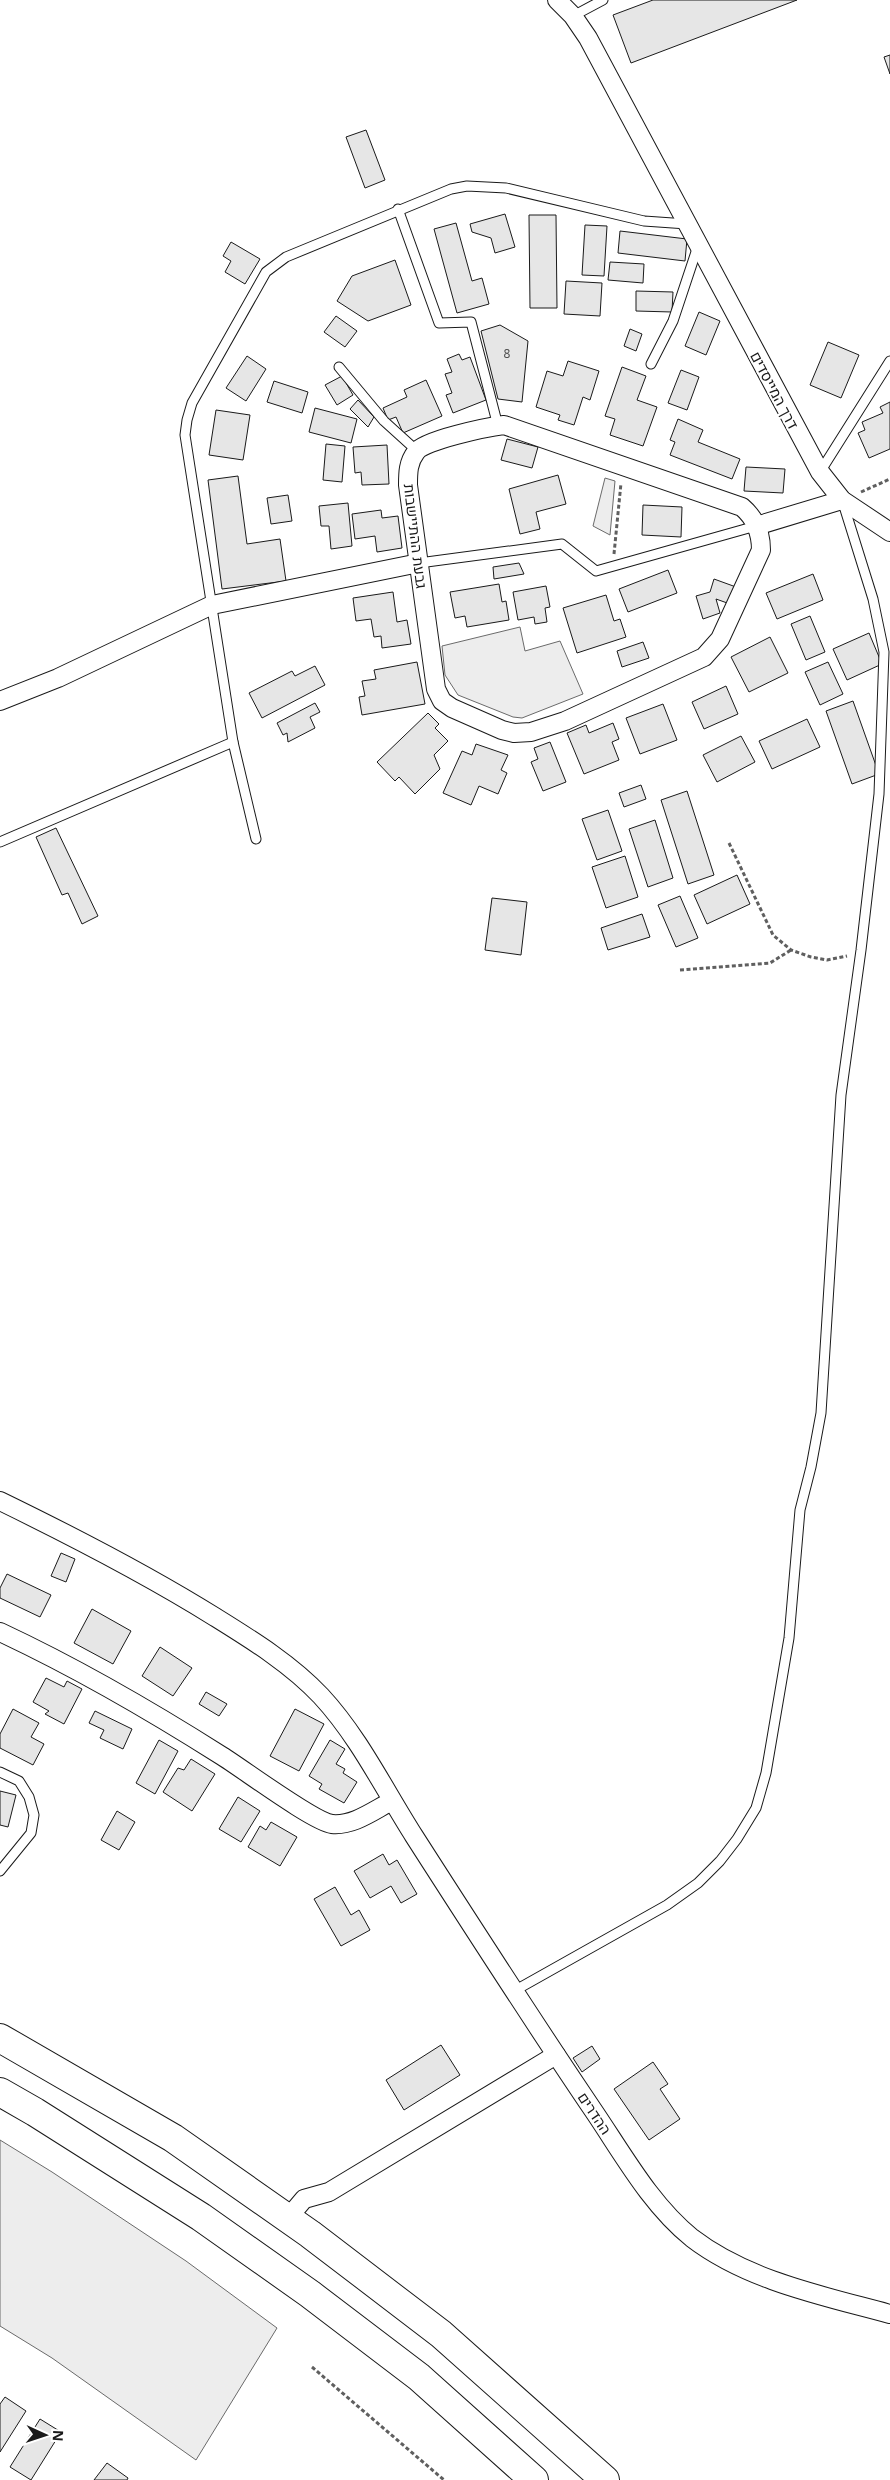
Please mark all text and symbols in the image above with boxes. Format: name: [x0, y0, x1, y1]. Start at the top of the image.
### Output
house number: 8: [504, 345, 511, 362]
street label: דרך המייסדים: [746, 348, 804, 433]
street label: גבעת ההתיישבות: [400, 483, 432, 590]
street label: ההדרים: [574, 2088, 616, 2138]
north arrow: [20, 2410, 70, 2460]
text: N: [49, 2430, 68, 2442]

